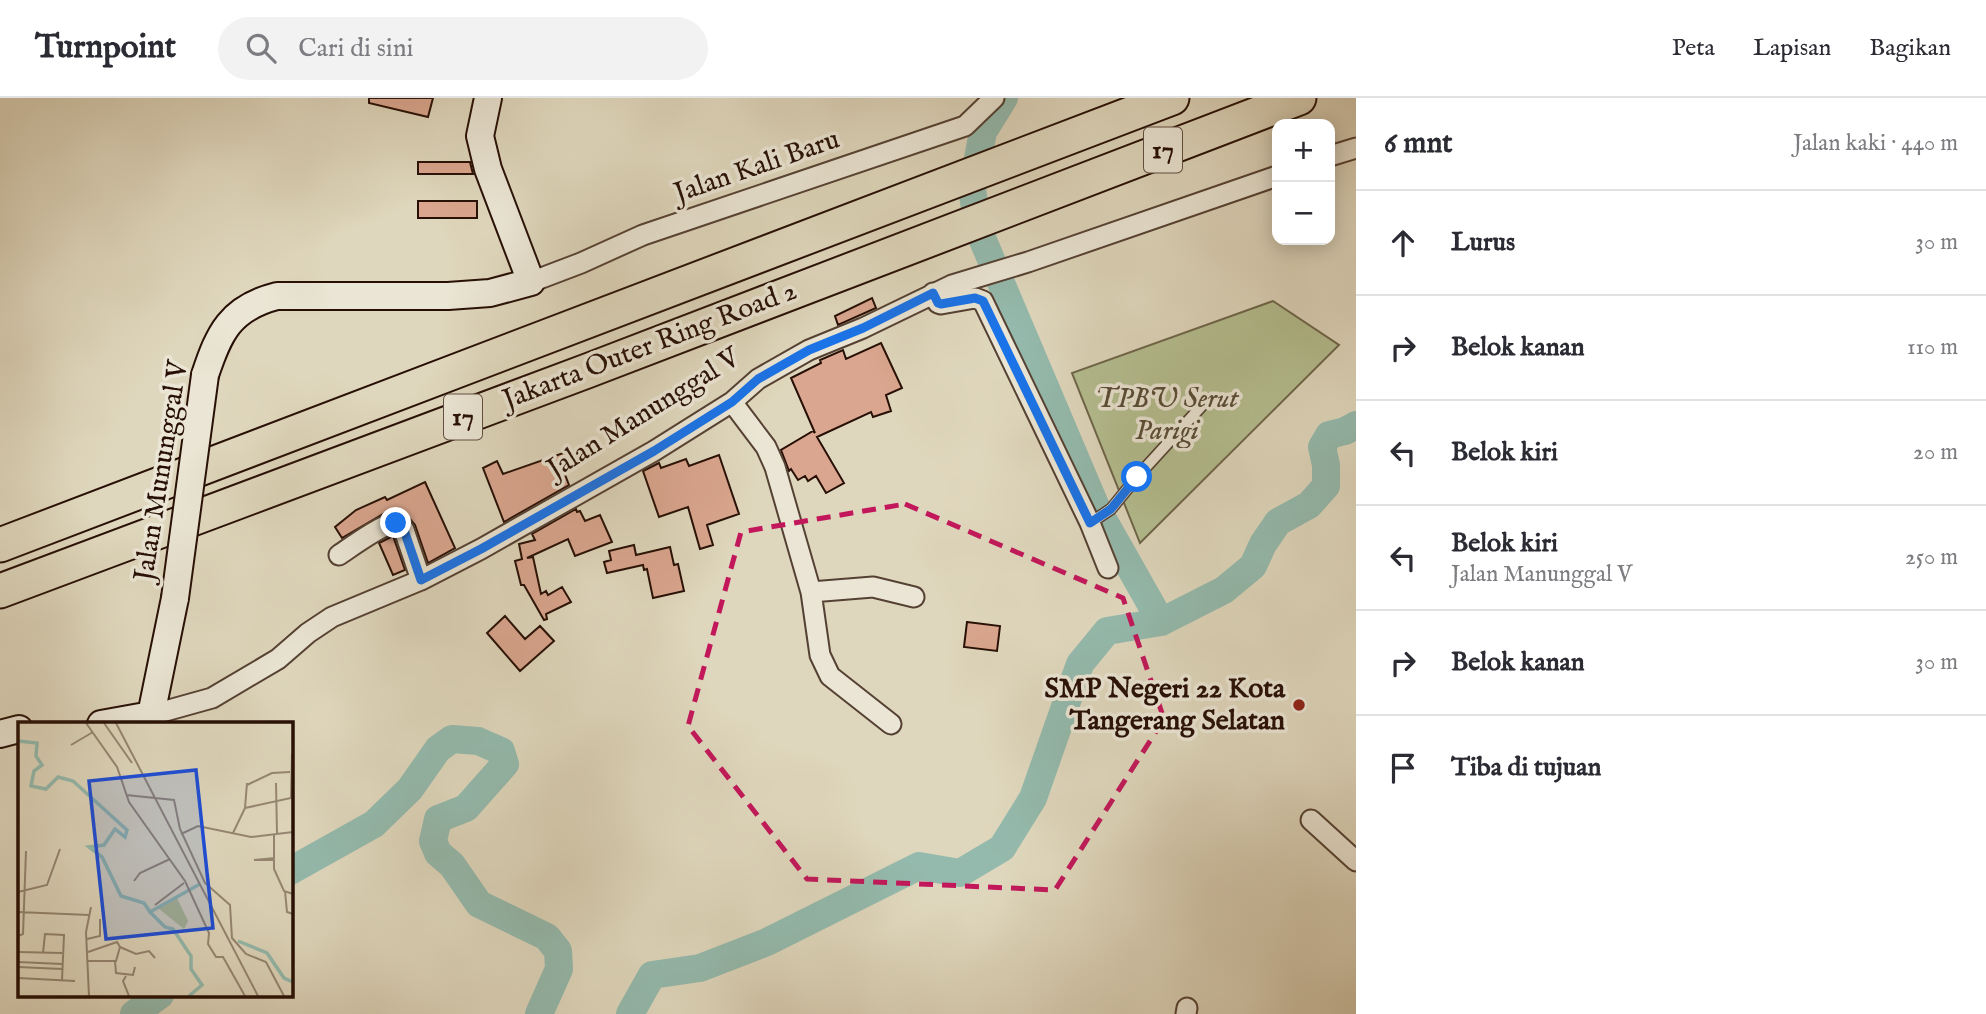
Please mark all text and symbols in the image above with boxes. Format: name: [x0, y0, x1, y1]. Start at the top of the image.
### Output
search box: [218, 17, 708, 80]
text: Turnpoint: [35, 27, 176, 69]
icon: search: [242, 29, 280, 67]
text: Cari di sini: [298, 32, 414, 65]
text: Peta: [1672, 33, 1715, 64]
text: Lapisan: [1753, 33, 1831, 64]
text: Bagikan: [1869, 33, 1951, 64]
map controls: [1272, 119, 1335, 245]
button: +: [1272, 119, 1335, 182]
street label: Jalan Kali Baru: [667, 122, 844, 213]
text: 6 mnt: [1384, 125, 1453, 163]
road number: 17: [1144, 128, 1182, 172]
text: Jalan kaki · 440 m: [1793, 129, 1958, 158]
button: −: [1272, 182, 1335, 245]
icon: ahead: [1384, 224, 1422, 262]
text: Lurus: [1451, 226, 1515, 259]
text: 30 m: [1915, 228, 1958, 257]
street label: Jakarta Outer Ring Road 2: [495, 274, 802, 419]
icon: right: [1384, 329, 1422, 367]
text: Belok kanan: [1451, 331, 1585, 364]
text: 110 m: [1907, 333, 1958, 362]
street label: Jalan Manunggal V: [539, 340, 748, 489]
street label: Jalan Mununggal V: [127, 357, 197, 587]
park label: TPBU Serut Parigi: [1095, 382, 1240, 449]
road number: 17: [444, 394, 482, 440]
icon: left: [1384, 434, 1422, 472]
text: Belok kiri: [1451, 436, 1558, 469]
text: 20 m: [1913, 438, 1958, 467]
route start: [1121, 461, 1152, 492]
route end: [380, 507, 411, 538]
text: Belok kiri: [1451, 527, 1558, 560]
icon: left: [1384, 539, 1422, 577]
text: 250 m: [1905, 543, 1958, 572]
text: Jalan Manunggal V: [1451, 560, 1632, 589]
icon: right: [1384, 644, 1422, 682]
text: Belok kanan: [1451, 646, 1585, 679]
text: 30 m: [1915, 648, 1958, 677]
place label: SMP Negeri 22 Kota Tangerang Selatan: [1044, 672, 1286, 739]
marker: SMP Negeri 22 Kota Tangerang Selatan: [1291, 697, 1307, 713]
inset map: [18, 722, 292, 996]
icon: arrive: [1384, 749, 1422, 787]
text: Tiba di tujuan: [1451, 751, 1601, 784]

